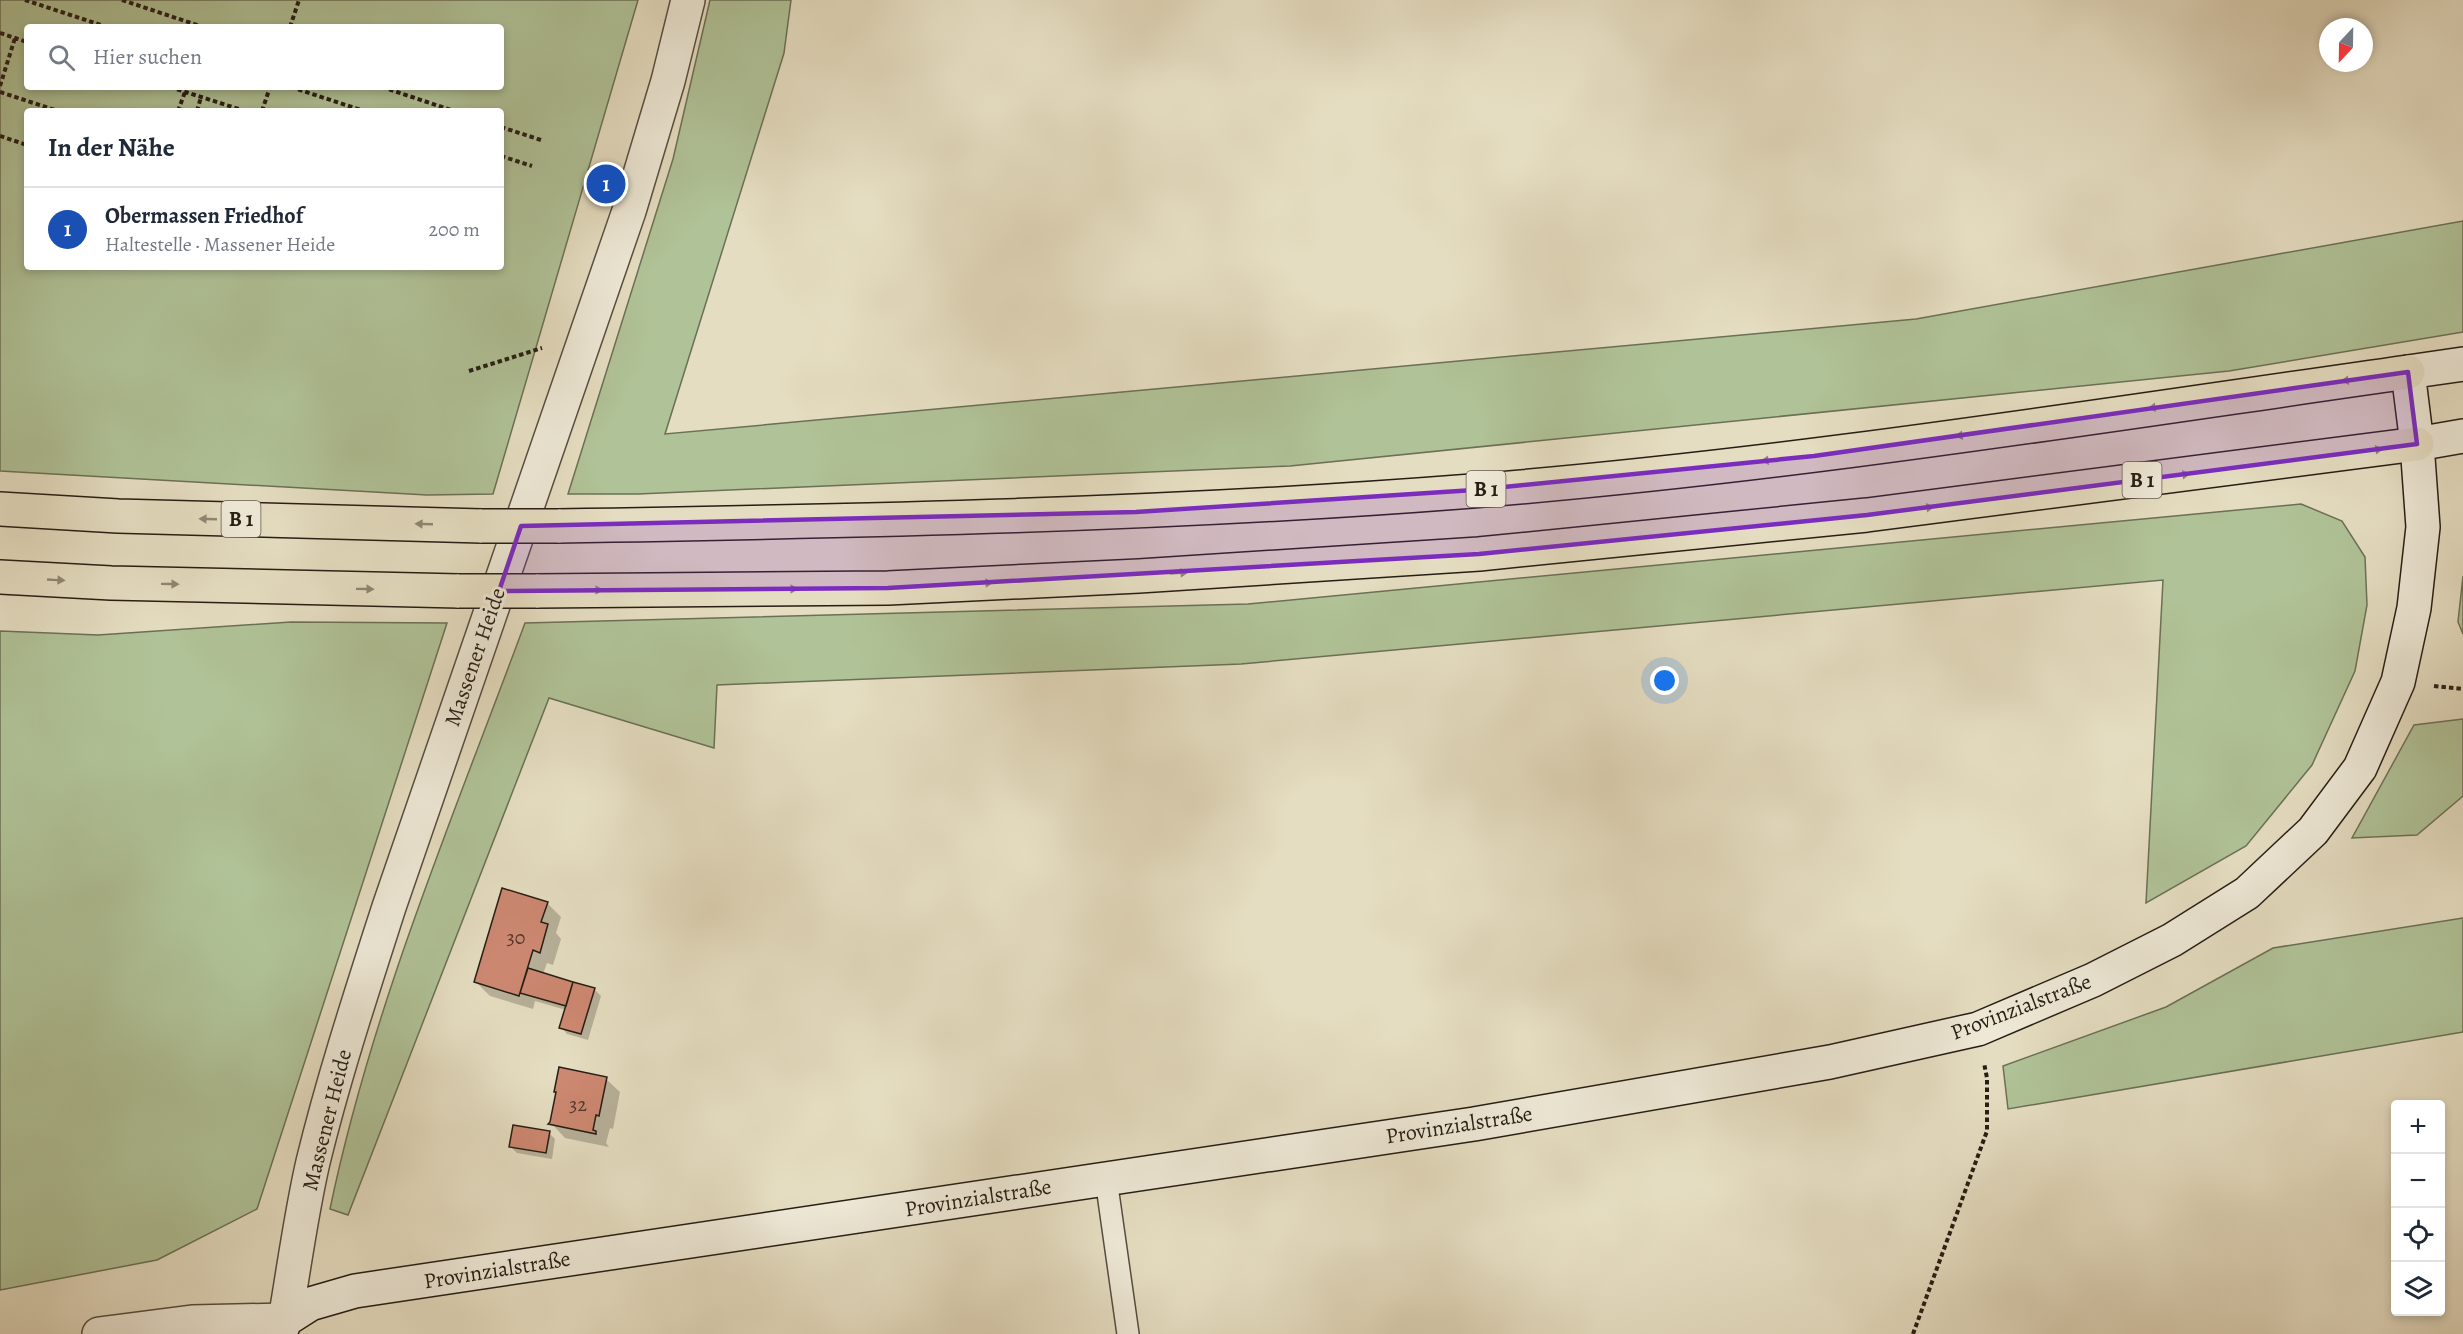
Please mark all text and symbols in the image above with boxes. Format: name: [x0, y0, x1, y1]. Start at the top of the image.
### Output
north arrow: [2319, 18, 2373, 72]
search box: [24, 24, 504, 90]
icon: search: [45, 41, 78, 74]
text: Hier suchen: [93, 42, 202, 72]
text: In der Nähe: [48, 130, 175, 165]
pin: 1: [586, 162, 626, 207]
text: Obermassen Friedhof: [105, 201, 303, 231]
text: 1: [64, 216, 71, 243]
text: 200 m: [429, 216, 480, 243]
text: Haltestelle · Massener Heide: [105, 231, 335, 258]
one-way arrow: [2340, 375, 2359, 384]
one-way arrow: [2147, 403, 2166, 412]
one-way arrow: [1954, 430, 1973, 439]
one-way arrow: [2365, 445, 2384, 454]
one-way arrow: [1761, 455, 1780, 465]
road number: B 1: [2122, 462, 2162, 498]
one-way arrow: [2171, 470, 2190, 479]
road number: B 1: [1466, 471, 1506, 507]
road number: B 1: [222, 501, 260, 537]
one-way arrow: [1916, 503, 1935, 513]
one-way arrow: [198, 514, 217, 523]
one-way arrow: [414, 520, 433, 529]
one-way arrow: [1169, 569, 1188, 578]
one-way arrow: [46, 575, 65, 584]
one-way arrow: [160, 579, 179, 589]
one-way arrow: [975, 579, 994, 588]
one-way arrow: [355, 584, 374, 593]
street label: Massener Heide: [437, 584, 513, 730]
one-way arrow: [780, 584, 799, 594]
one-way arrow: [585, 585, 604, 595]
your location: [1650, 666, 1679, 695]
house number: 30: [507, 924, 525, 951]
street label: Provinzialstraße: [1946, 966, 2096, 1048]
street label: Massener Heide: [295, 1046, 359, 1194]
house number: 32: [569, 1091, 587, 1118]
street label: Provinzialstraße: [1383, 1099, 1535, 1151]
map controls: [2391, 1100, 2445, 1316]
button: +: [2391, 1100, 2445, 1154]
button: −: [2391, 1154, 2445, 1208]
street label: Provinzialstraße: [902, 1172, 1054, 1224]
button: locate: [2391, 1208, 2445, 1262]
street label: Provinzialstraße: [421, 1244, 573, 1296]
button: layers: [2391, 1262, 2445, 1316]

